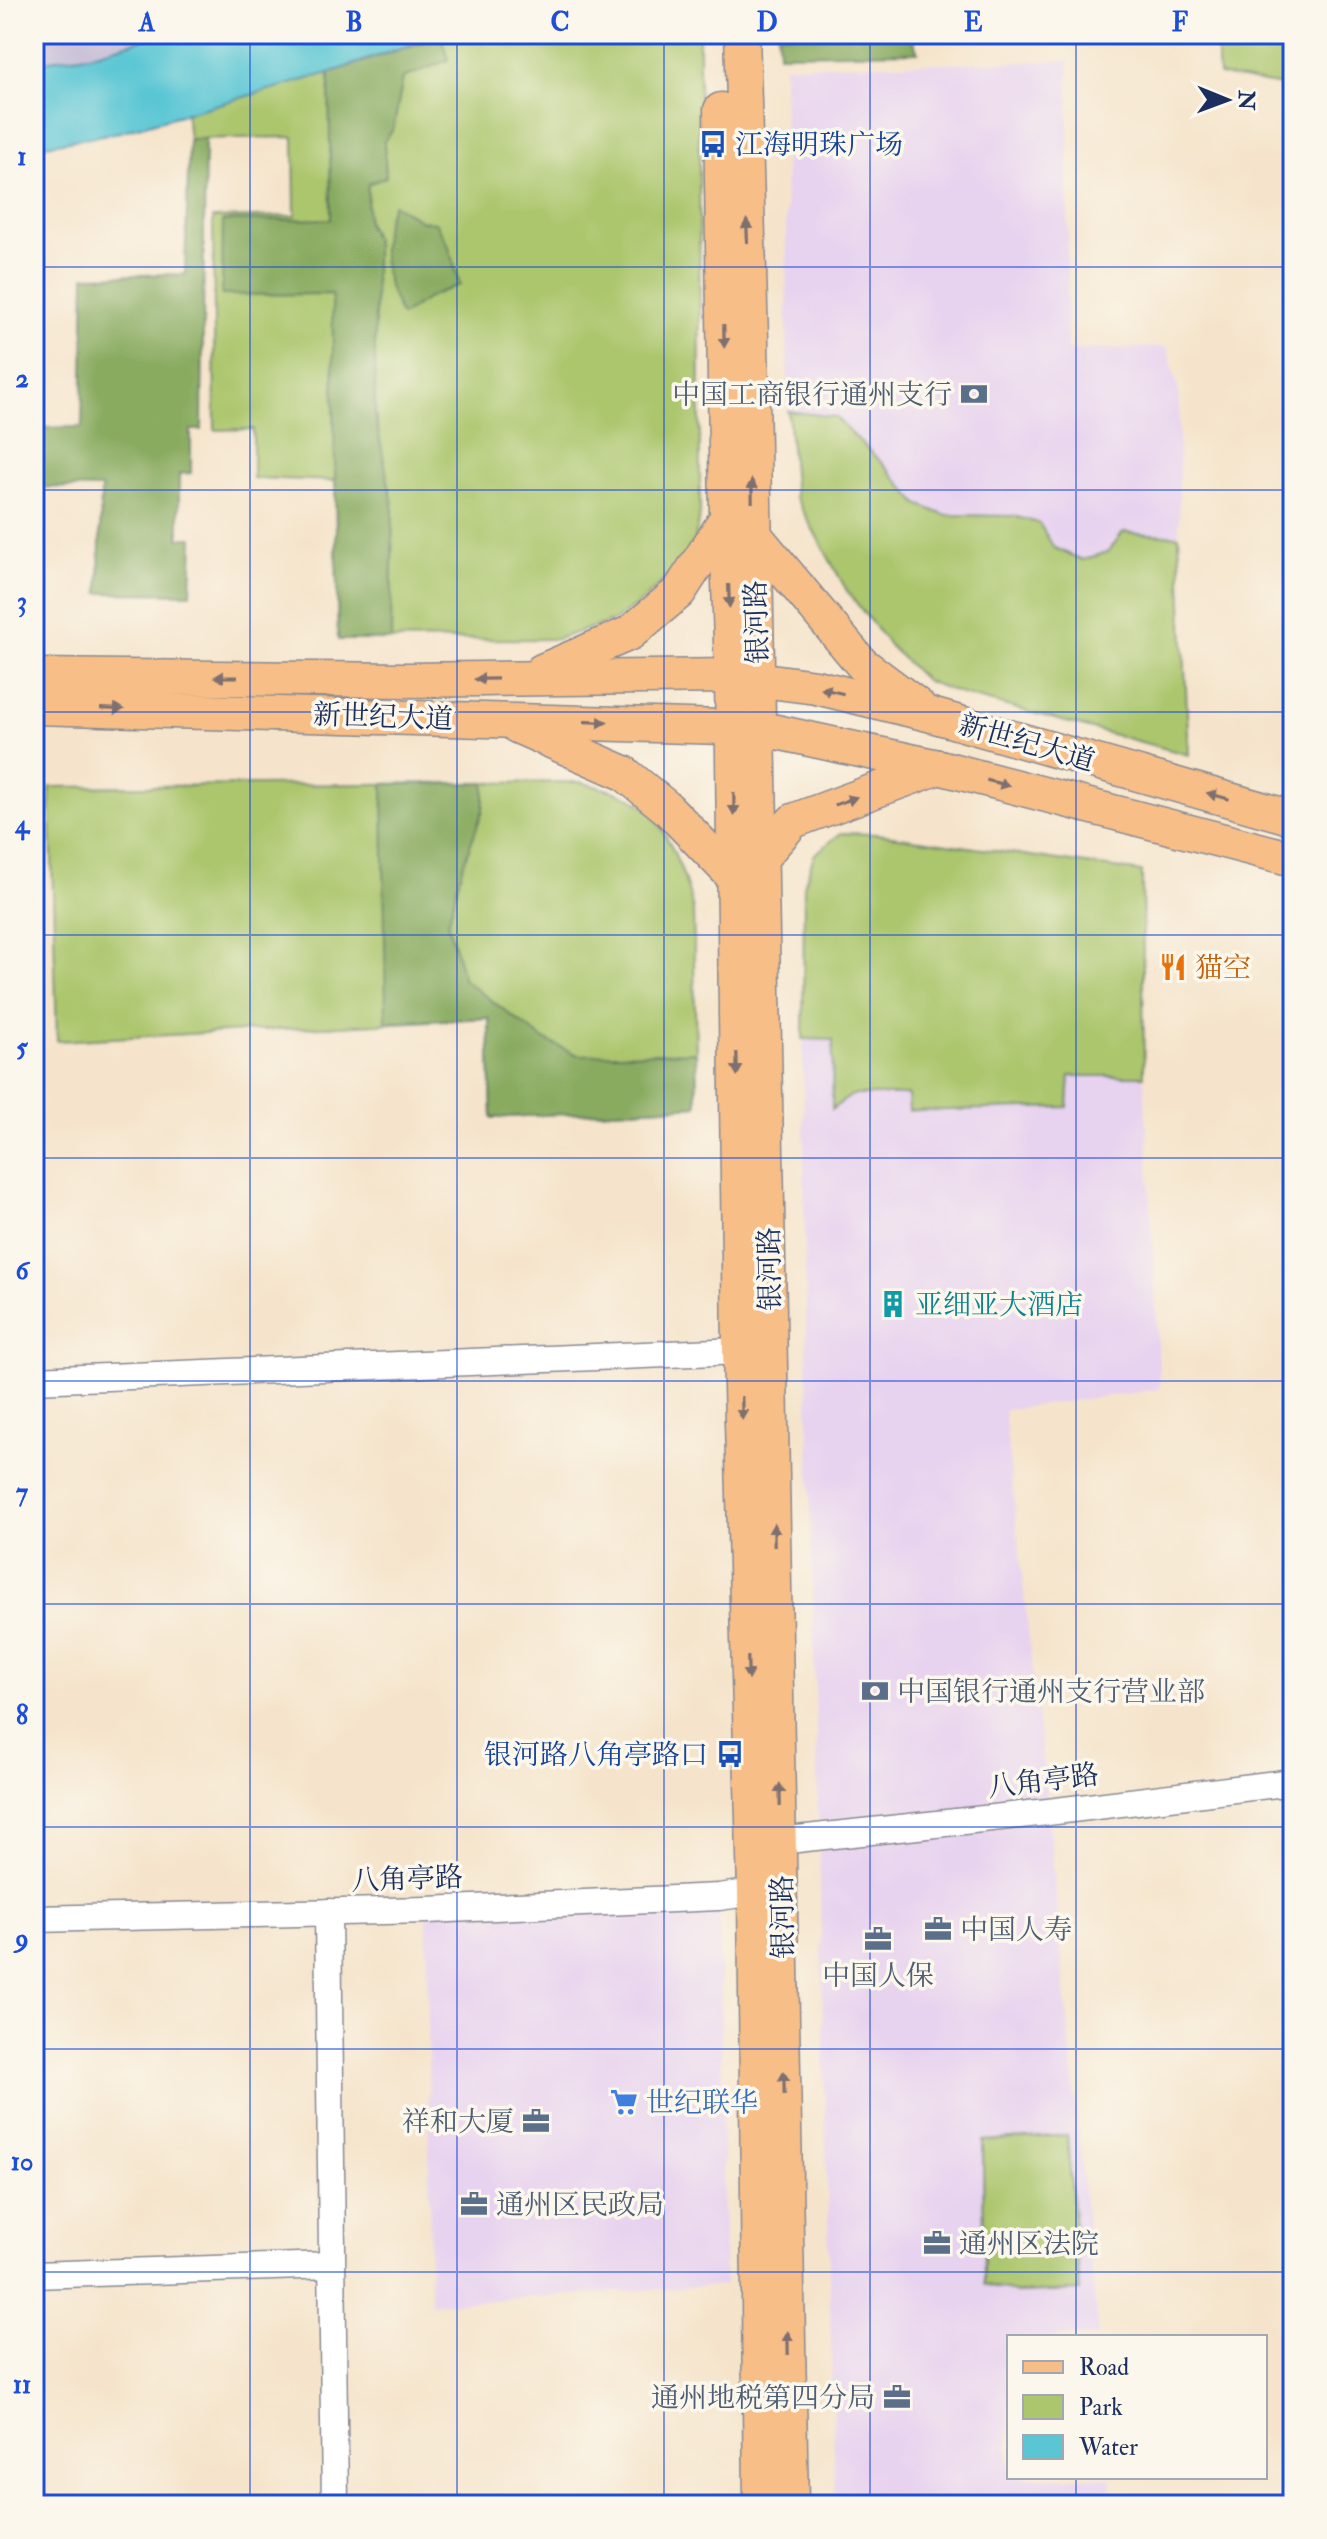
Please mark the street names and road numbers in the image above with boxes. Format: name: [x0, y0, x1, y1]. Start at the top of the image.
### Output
street label: 银河路: [739, 579, 776, 665]
street label: 新世纪大道: [312, 698, 454, 737]
street label: 新世纪大道: [954, 707, 1099, 780]
street label: 银河路: [752, 1227, 789, 1311]
street label: 八角亭路: [985, 1757, 1101, 1806]
street label: 八角亭路: [350, 1860, 464, 1899]
street label: 银河路: [765, 1875, 802, 1959]

